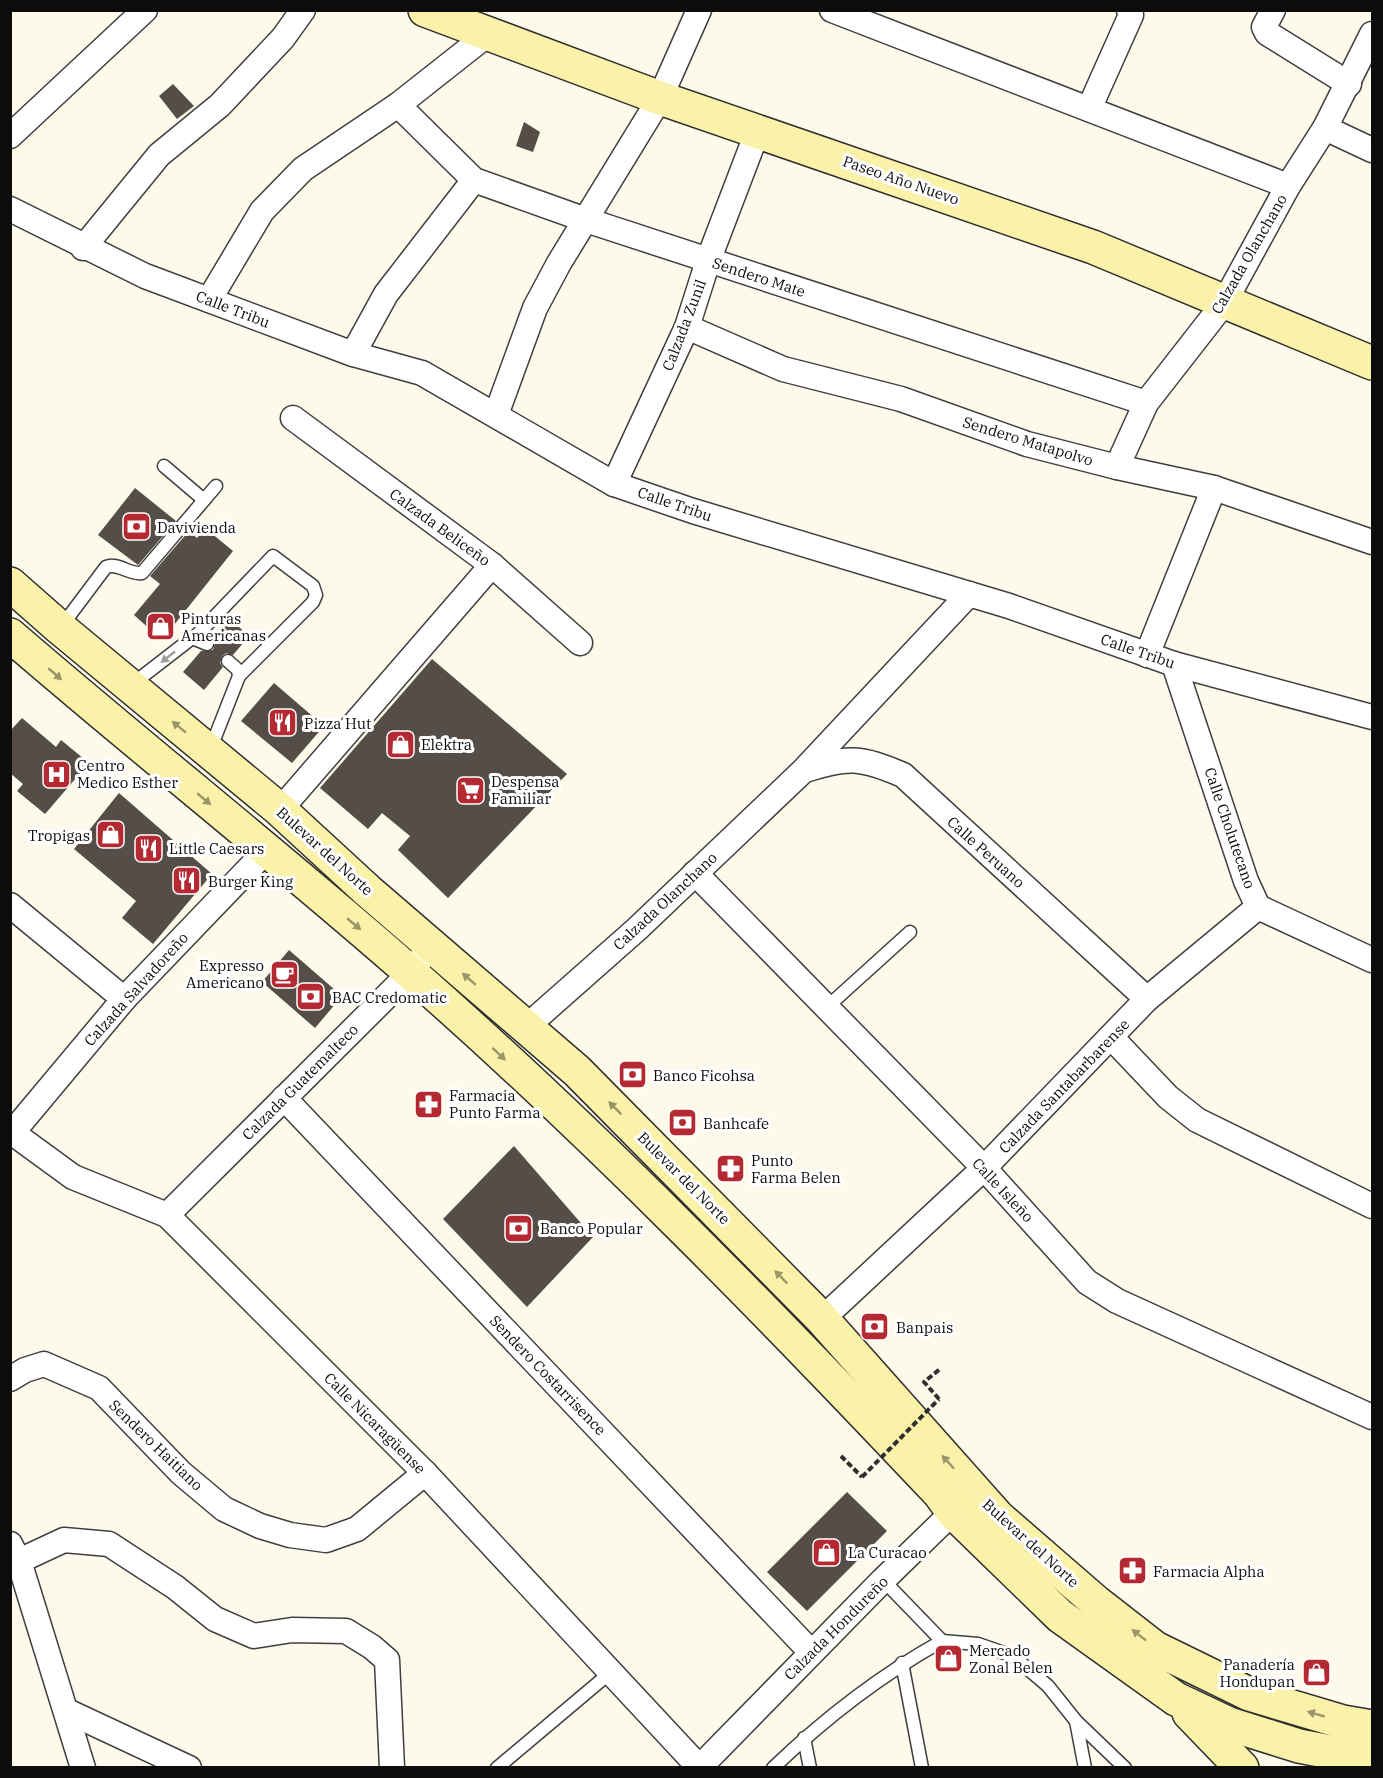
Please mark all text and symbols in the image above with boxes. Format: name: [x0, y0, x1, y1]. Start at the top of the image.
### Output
street label: Paseo Año Nuevo: [840, 151, 962, 209]
street label: Calzada Olanchano: [1207, 191, 1291, 317]
street label: Sendero Mate: [710, 253, 808, 301]
street label: Calzada Zunil: [658, 277, 710, 373]
street label: Calle Tribu: [193, 286, 273, 332]
street label: Sendero Matapolvo: [960, 412, 1096, 470]
street label: Calle Tribu: [635, 482, 715, 526]
street label: Calzada Beliceño: [386, 484, 494, 570]
bank icon: Davivienda: [120, 511, 152, 543]
place label: Davivienda: [157, 518, 236, 537]
place label: Pinturas Americanas: [181, 609, 266, 645]
shop icon: Pinturas Americanas: [144, 611, 176, 643]
street label: Calle Tribu: [1098, 629, 1178, 673]
one-way arrow: [160, 650, 175, 662]
one-way arrow: [47, 667, 63, 680]
restaurant icon: Pizza Hut: [267, 707, 299, 739]
place label: Pizza Hut: [304, 714, 371, 733]
one-way arrow: [172, 721, 187, 734]
shop icon: Elektra: [384, 728, 416, 760]
place label: Elektra: [421, 735, 472, 754]
place label: Centro Medico Esther: [77, 756, 178, 792]
hospital icon: Centro Medico Esther: [40, 758, 72, 790]
street label: Calle Cholutecano: [1200, 765, 1260, 891]
place label: Despensa Familiar: [491, 772, 559, 808]
supermarket icon: Despensa Familiar: [454, 774, 486, 806]
one-way arrow: [196, 792, 211, 805]
street label: Bulevar del Norte: [273, 803, 377, 899]
street label: Calle Peruano: [943, 812, 1029, 892]
shop icon: Tropigas: [95, 819, 127, 851]
place label: Tropigas: [28, 826, 90, 845]
restaurant icon: Little Caesars: [132, 832, 164, 864]
place label: Little Caesars: [169, 839, 264, 858]
street label: Calzada Olanchano: [609, 848, 721, 954]
restaurant icon: Burger King: [171, 865, 203, 897]
place label: Burger King: [208, 872, 293, 891]
one-way arrow: [346, 917, 361, 930]
street label: Calzada Salvadoreño: [80, 928, 192, 1050]
place label: Expresso Americano: [186, 956, 264, 992]
cafe icon: Expresso Americano: [269, 958, 301, 990]
one-way arrow: [462, 973, 477, 986]
bank icon: BAC Credomatic: [295, 981, 327, 1013]
place label: BAC Credomatic: [332, 988, 447, 1007]
street label: Calzada Santabarbarense: [995, 1015, 1133, 1157]
street label: Calzada Guatemalteco: [238, 1020, 362, 1144]
one-way arrow: [492, 1047, 507, 1061]
bank icon: Banco Ficohsa: [616, 1059, 648, 1091]
place label: Banco Ficohsa: [653, 1066, 755, 1085]
place label: Farmacia Punto Farma: [449, 1086, 541, 1122]
pharmacy icon: Farmacia Punto Farma: [412, 1088, 444, 1120]
one-way arrow: [608, 1102, 622, 1116]
bank icon: Banhcafe: [666, 1107, 698, 1139]
place label: Banhcafe: [703, 1114, 769, 1133]
street label: Bulevar del Norte: [634, 1128, 734, 1228]
place label: Punto Farma Belen: [751, 1151, 841, 1187]
pharmacy icon: Punto Farma Belen: [714, 1153, 746, 1185]
street label: Calle Isleño: [968, 1154, 1038, 1226]
bank icon: Banco Popular: [503, 1212, 535, 1244]
place label: Banco Popular: [540, 1219, 643, 1238]
one-way arrow: [774, 1270, 788, 1285]
street label: Sendero Costarrisence: [486, 1311, 610, 1439]
bank icon: Banpais: [859, 1311, 891, 1343]
place label: Banpais: [896, 1318, 953, 1337]
street label: Calle Nicaragüense: [320, 1368, 430, 1478]
street label: Sendero Haitiano: [105, 1395, 207, 1495]
one-way arrow: [942, 1455, 955, 1470]
street label: Bulevar del Norte: [979, 1495, 1083, 1591]
shop icon: La Curacao: [811, 1536, 843, 1568]
place label: La Curacao: [848, 1543, 927, 1562]
pharmacy icon: Farmacia Alpha: [1116, 1555, 1148, 1587]
place label: Farmacia Alpha: [1153, 1562, 1265, 1581]
street label: Calzada Hondureño: [780, 1572, 892, 1684]
one-way arrow: [1131, 1630, 1146, 1642]
place label: Mercado Zonal Belen: [969, 1641, 1053, 1677]
shop icon: Mercado Zonal Belen: [932, 1643, 964, 1675]
place label: Panadería Hondupan: [1220, 1655, 1295, 1691]
shop icon: Panadería Hondupan: [1300, 1657, 1332, 1689]
one-way arrow: [1306, 1709, 1324, 1718]

